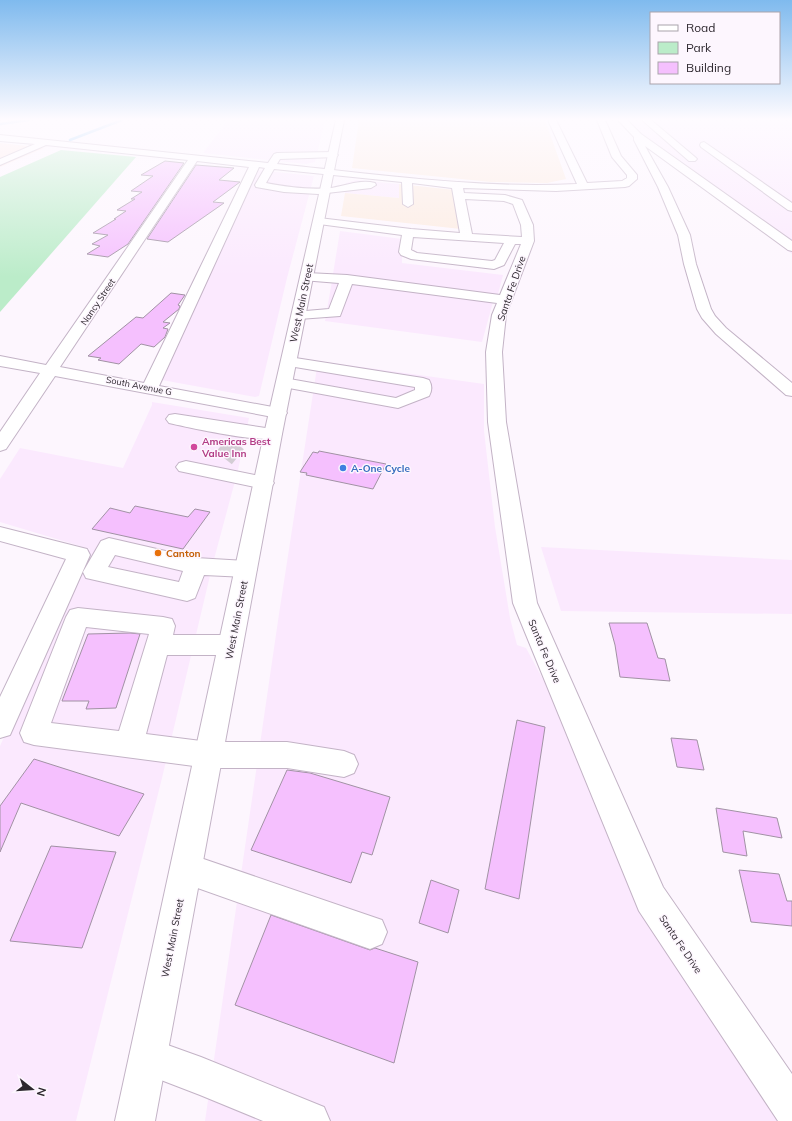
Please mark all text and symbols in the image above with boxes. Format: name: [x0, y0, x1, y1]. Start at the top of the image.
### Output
legend: [650, 12, 780, 84]
text: Road: [686, 20, 715, 35]
text: Park: [686, 40, 712, 55]
text: Building: [686, 60, 731, 75]
street label: Santa Fe Drive: [494, 254, 529, 322]
street label: West Main Street: [287, 262, 316, 344]
street label: Nancy Street: [78, 276, 118, 328]
street label: South Avenue G: [105, 374, 173, 397]
place label: Americas Best Value Inn: [201, 435, 271, 460]
marker: Americas Best Value Inn: [189, 442, 199, 452]
place label: A-One Cycle: [351, 462, 410, 475]
marker: A-One Cycle: [338, 463, 348, 473]
place label: Canton: [166, 547, 201, 560]
marker: Canton: [153, 548, 163, 558]
street label: West Main Street: [222, 579, 251, 661]
street label: Santa Fe Drive: [525, 617, 564, 685]
street label: West Main Street: [158, 897, 187, 979]
street label: Santa Fe Drive: [656, 913, 705, 976]
north arrow: [12, 1069, 52, 1109]
text: N: [34, 1086, 49, 1098]

